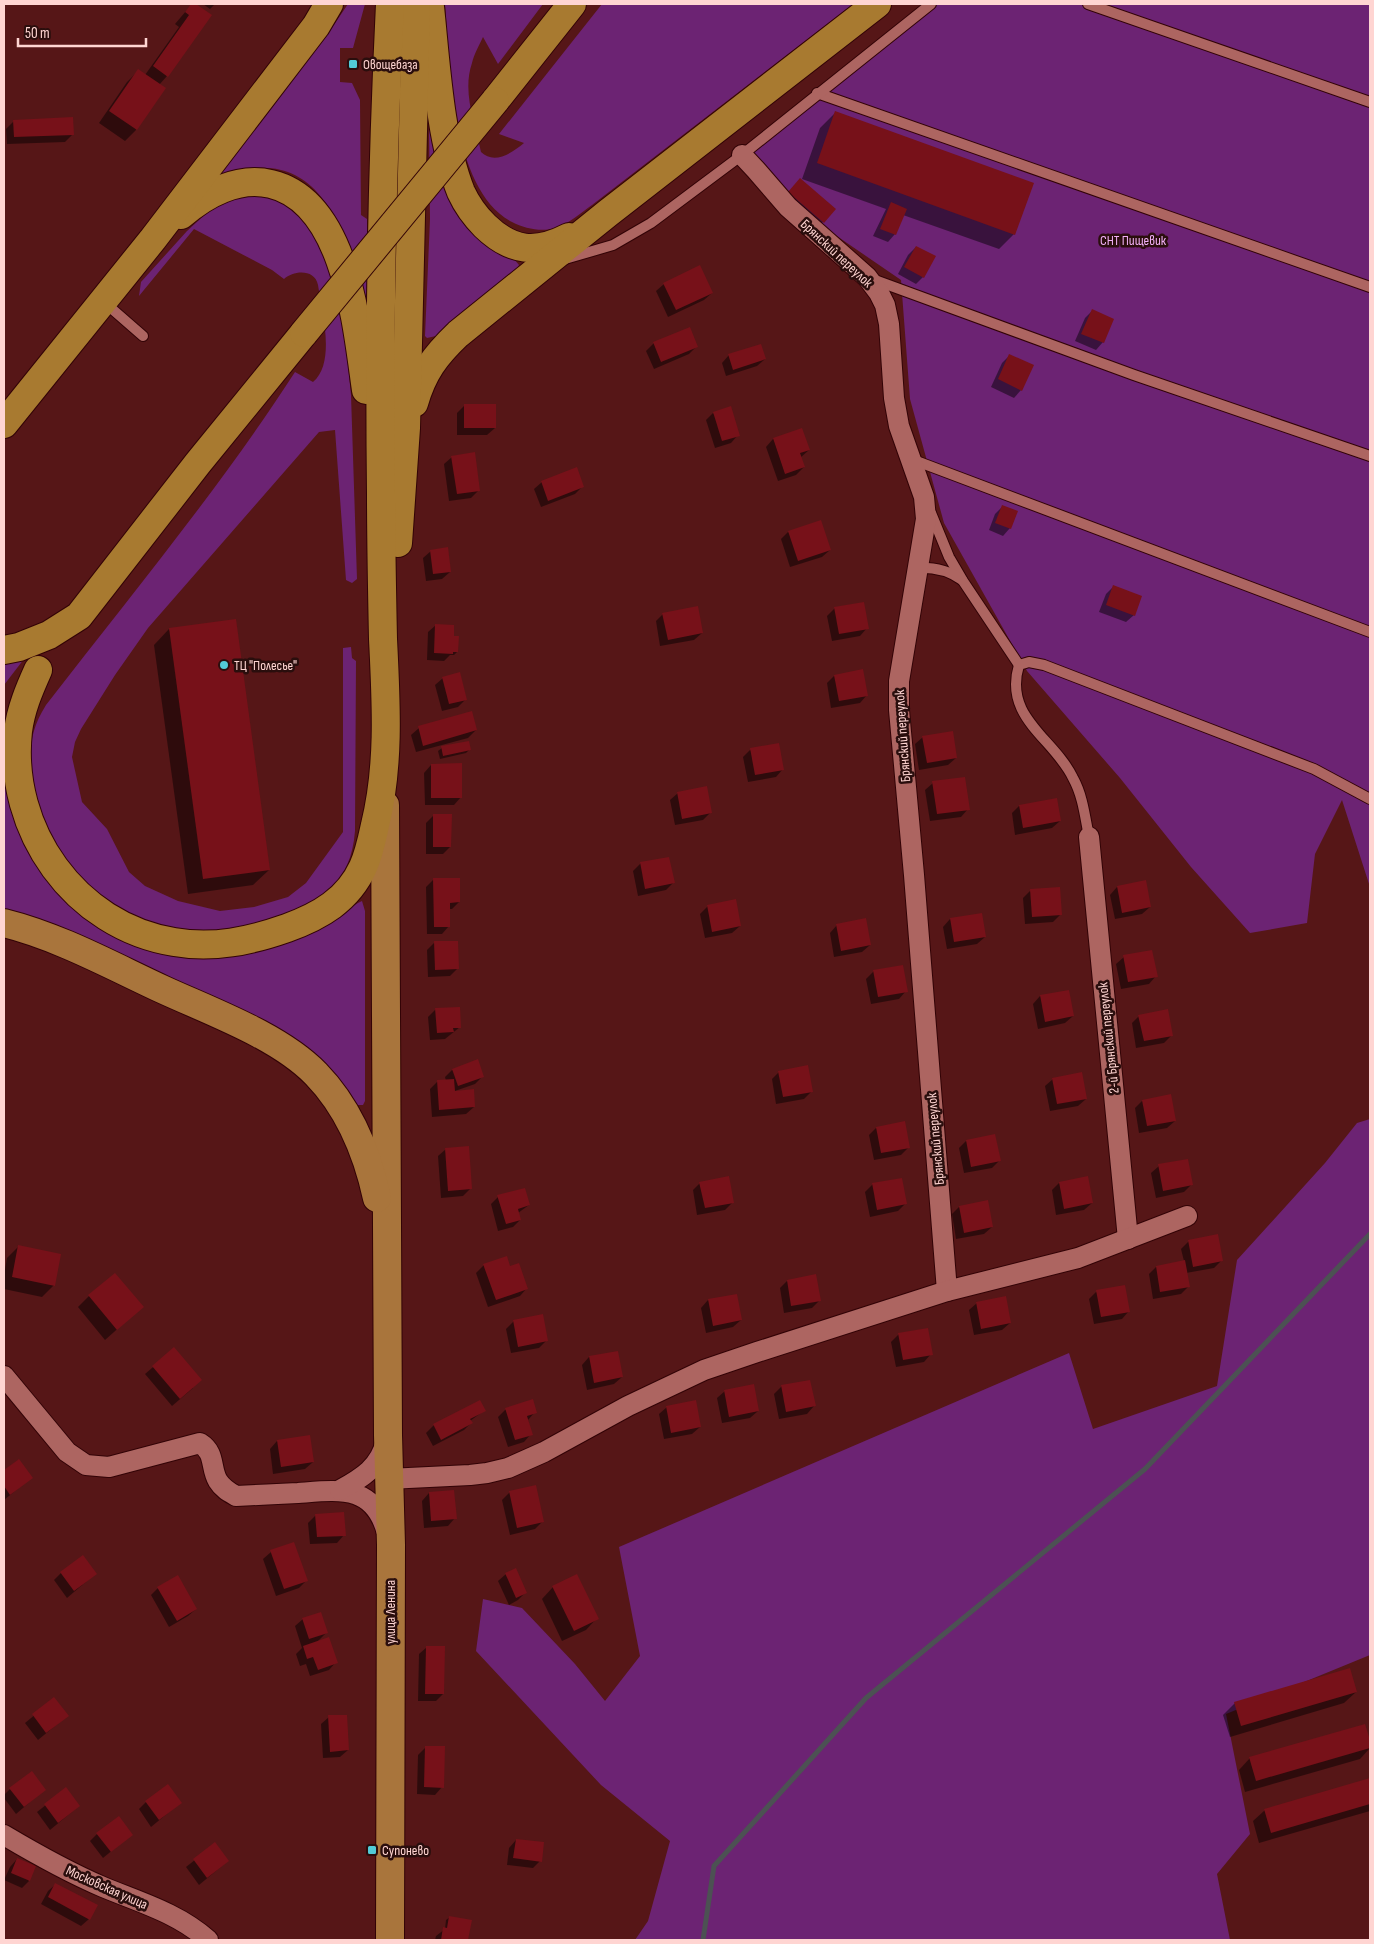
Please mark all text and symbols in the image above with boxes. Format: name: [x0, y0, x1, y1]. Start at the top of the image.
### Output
scale bar: [18, 15, 145, 47]
text: 50 m: [25, 24, 50, 43]
place label: Овощебаза: [363, 56, 418, 73]
marker: Овощебаза: [347, 58, 359, 70]
street label: Брянский переулок: [797, 216, 877, 292]
park label: СНТ Пищевик: [1100, 232, 1167, 249]
place label: ТЦ "Полесье": [234, 657, 297, 674]
marker: ТЦ "Полесье": [218, 659, 230, 671]
street label: Брянский переулок: [891, 689, 914, 783]
street label: 2-й Брянский переулок: [1094, 981, 1123, 1094]
street label: Брянский переулок: [923, 1091, 948, 1186]
street label: улица Ленина: [382, 1580, 399, 1644]
place label: Супонево: [382, 1842, 429, 1859]
marker: Супонево: [366, 1844, 378, 1856]
street label: Московская улица: [63, 1862, 150, 1913]

